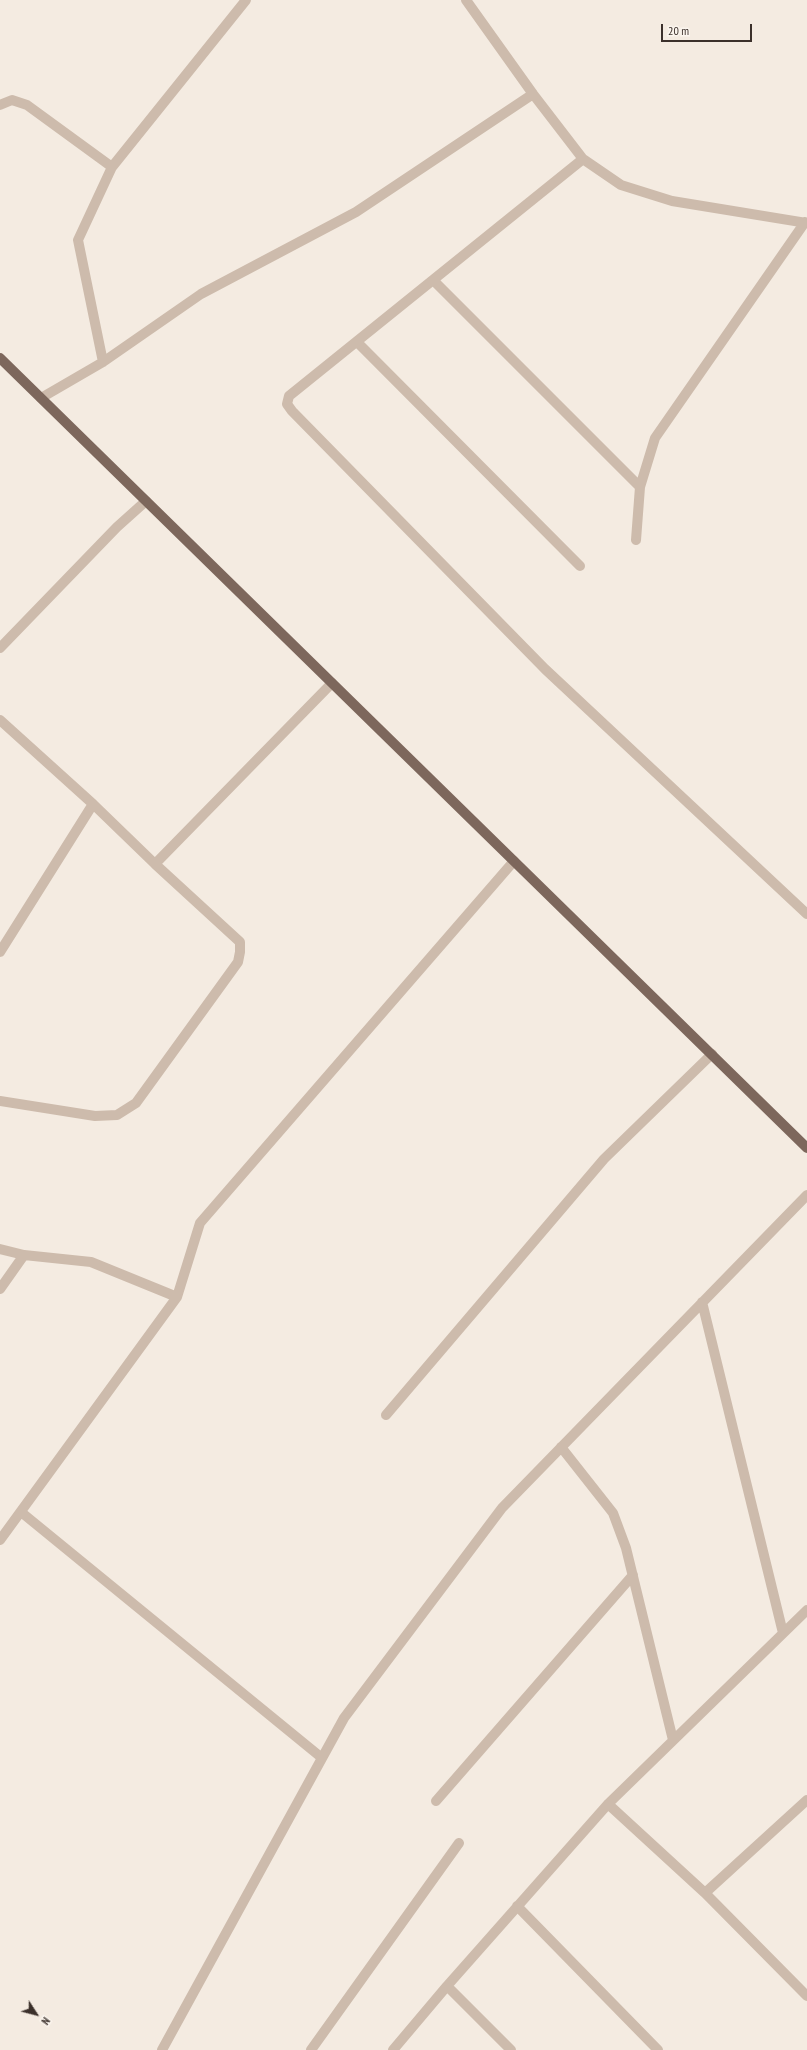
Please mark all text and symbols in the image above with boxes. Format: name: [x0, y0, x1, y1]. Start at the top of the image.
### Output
scale bar: [663, 16, 754, 42]
text: 20 m: [668, 23, 689, 38]
north arrow: [16, 1994, 56, 2034]
text: N: [38, 2015, 53, 2028]

